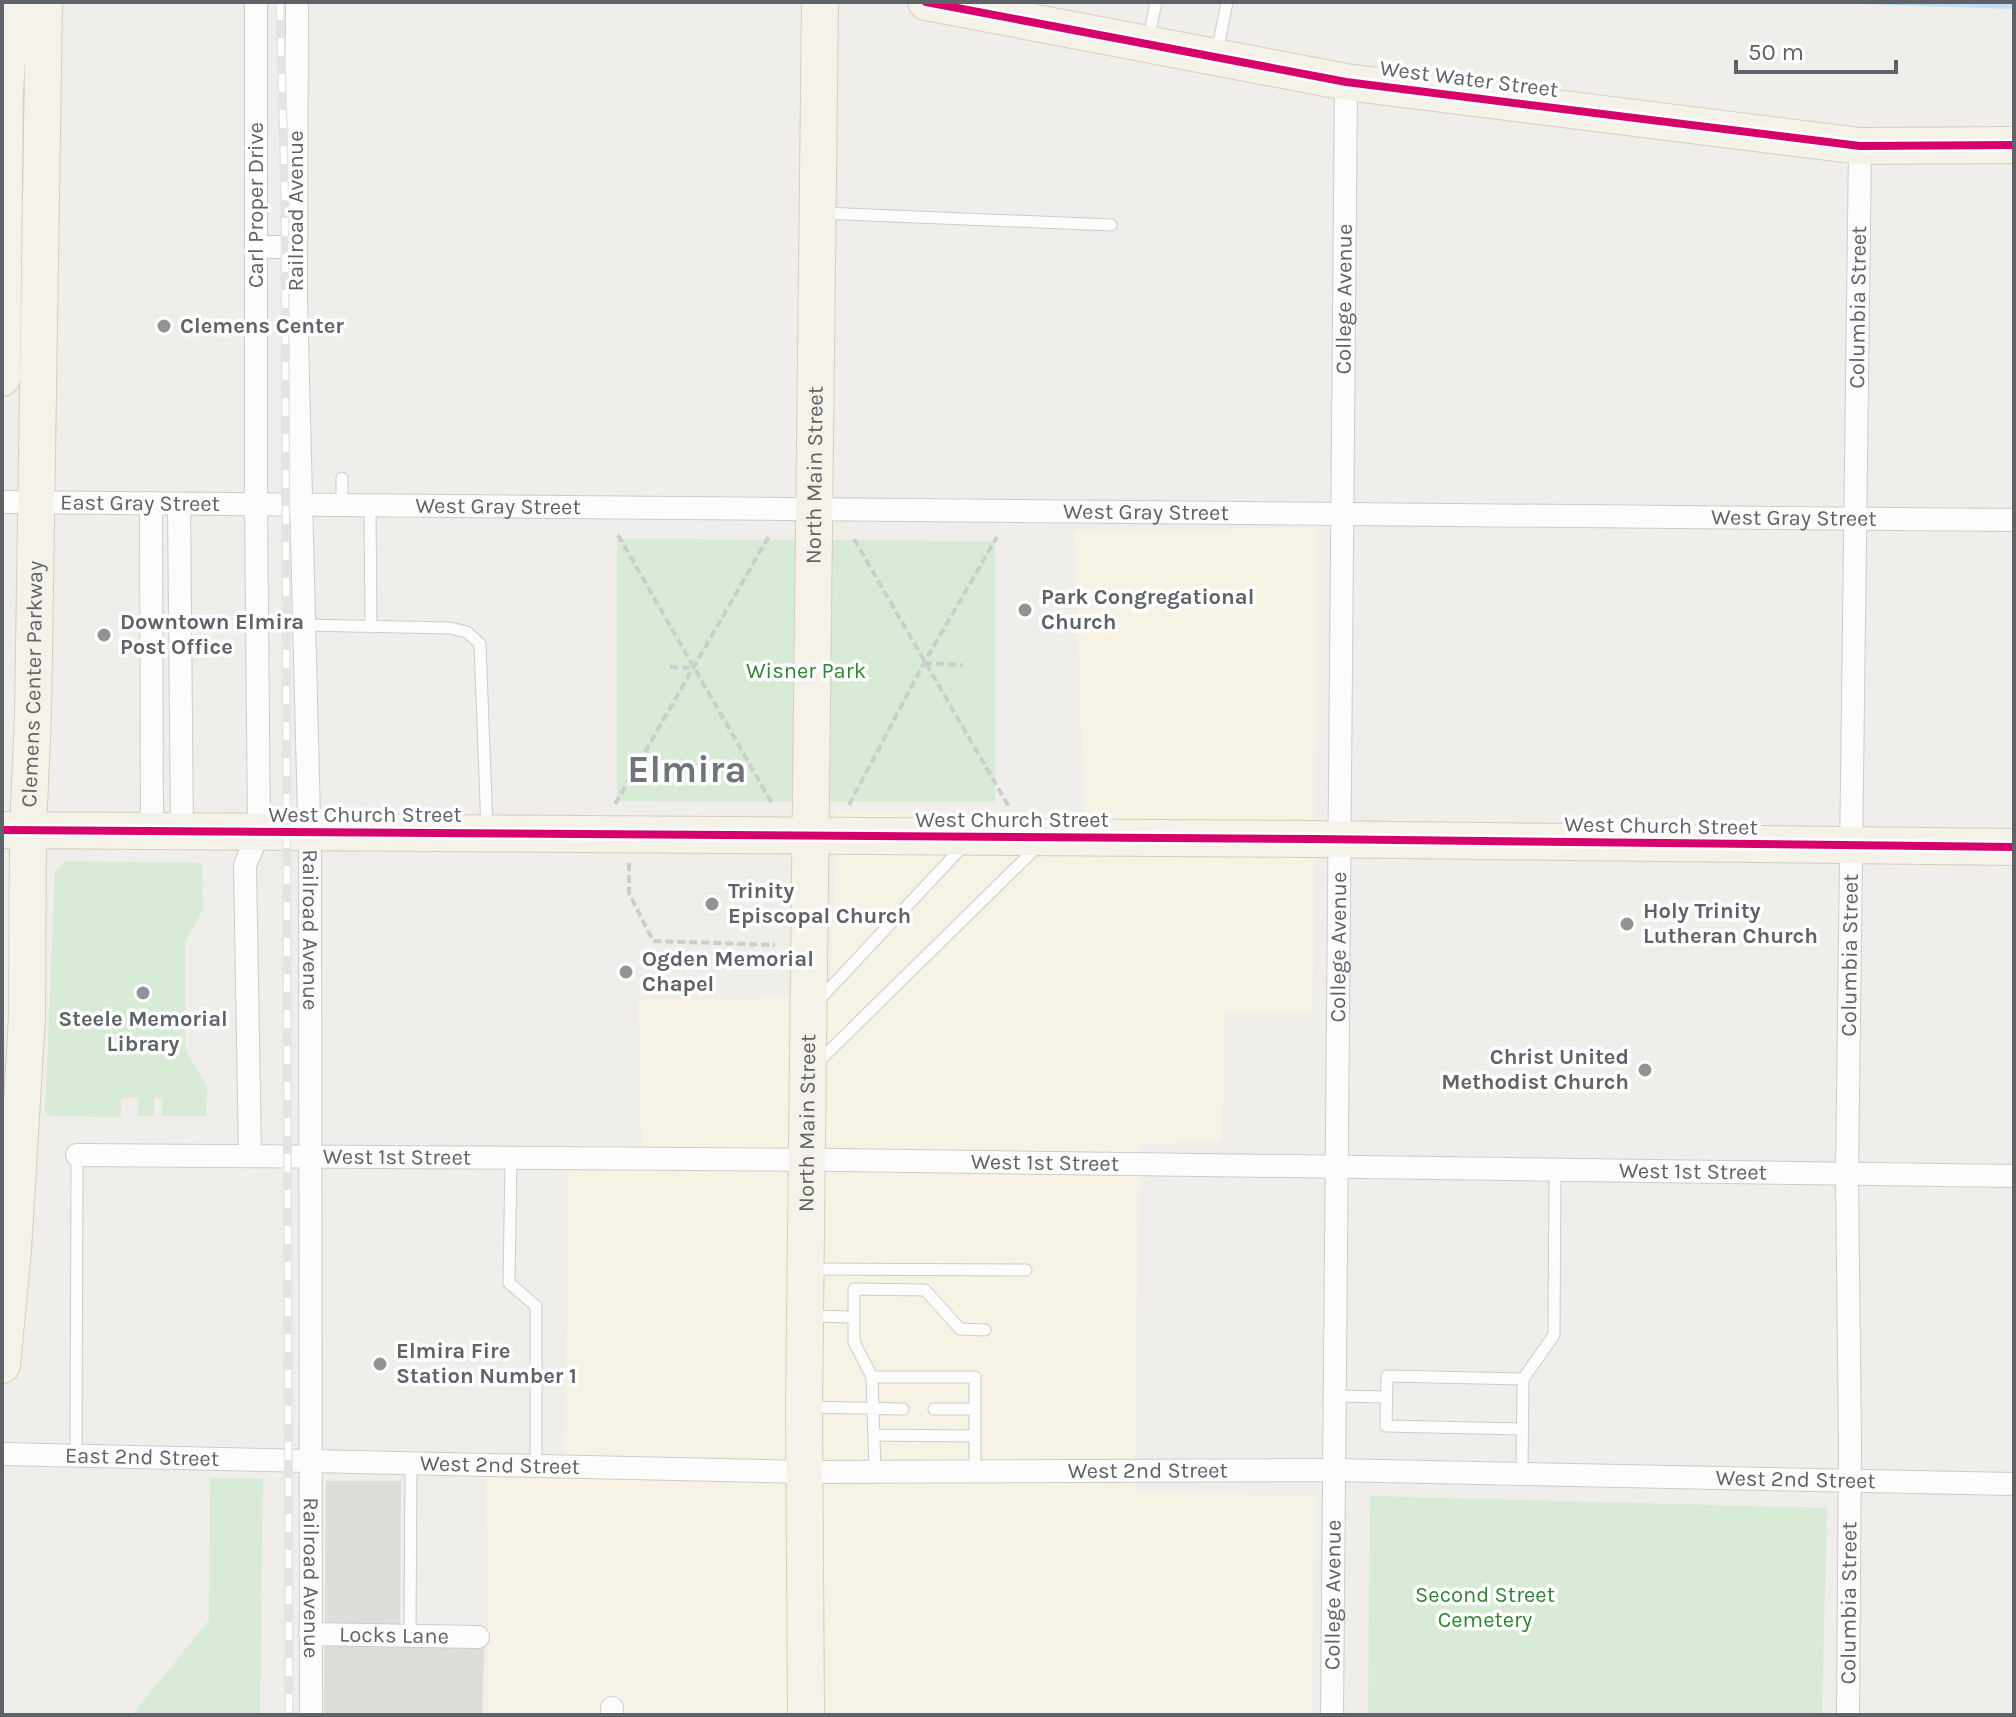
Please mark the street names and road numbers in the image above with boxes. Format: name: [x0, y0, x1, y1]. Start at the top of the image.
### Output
street label: West Water Street: [1378, 55, 1560, 103]
street label: Carl Proper Drive: [243, 122, 269, 288]
street label: Railroad Avenue: [283, 130, 309, 292]
street label: College Avenue: [1330, 224, 1358, 374]
street label: Columbia Street: [1844, 225, 1872, 389]
street label: North Main Street: [801, 386, 829, 564]
street label: East Gray Street: [60, 490, 220, 517]
street label: West Gray Street: [415, 493, 581, 520]
street label: West Gray Street: [1063, 498, 1229, 526]
street label: West Gray Street: [1711, 504, 1877, 532]
street label: Clemens Center Parkway: [16, 560, 48, 808]
street label: West Church Street: [268, 802, 462, 828]
street label: West Church Street: [915, 807, 1109, 833]
street label: West Church Street: [1564, 811, 1758, 841]
street label: Railroad Avenue: [297, 849, 323, 1010]
street label: College Avenue: [1325, 872, 1352, 1022]
street label: Columbia Street: [1836, 873, 1864, 1037]
street label: North Main Street: [793, 1034, 821, 1212]
street label: West 1st Street: [323, 1144, 471, 1171]
street label: West 1st Street: [971, 1149, 1119, 1177]
street label: West 1st Street: [1619, 1158, 1767, 1186]
street label: East 2nd Street: [65, 1442, 219, 1472]
street label: West 2nd Street: [420, 1450, 580, 1480]
street label: West 2nd Street: [1068, 1457, 1228, 1484]
street label: West 2nd Street: [1715, 1465, 1876, 1494]
street label: Railroad Avenue: [298, 1497, 324, 1658]
street label: College Avenue: [1319, 1520, 1347, 1670]
street label: Columbia Street: [1835, 1521, 1862, 1685]
street label: Locks Lane: [339, 1622, 449, 1649]

